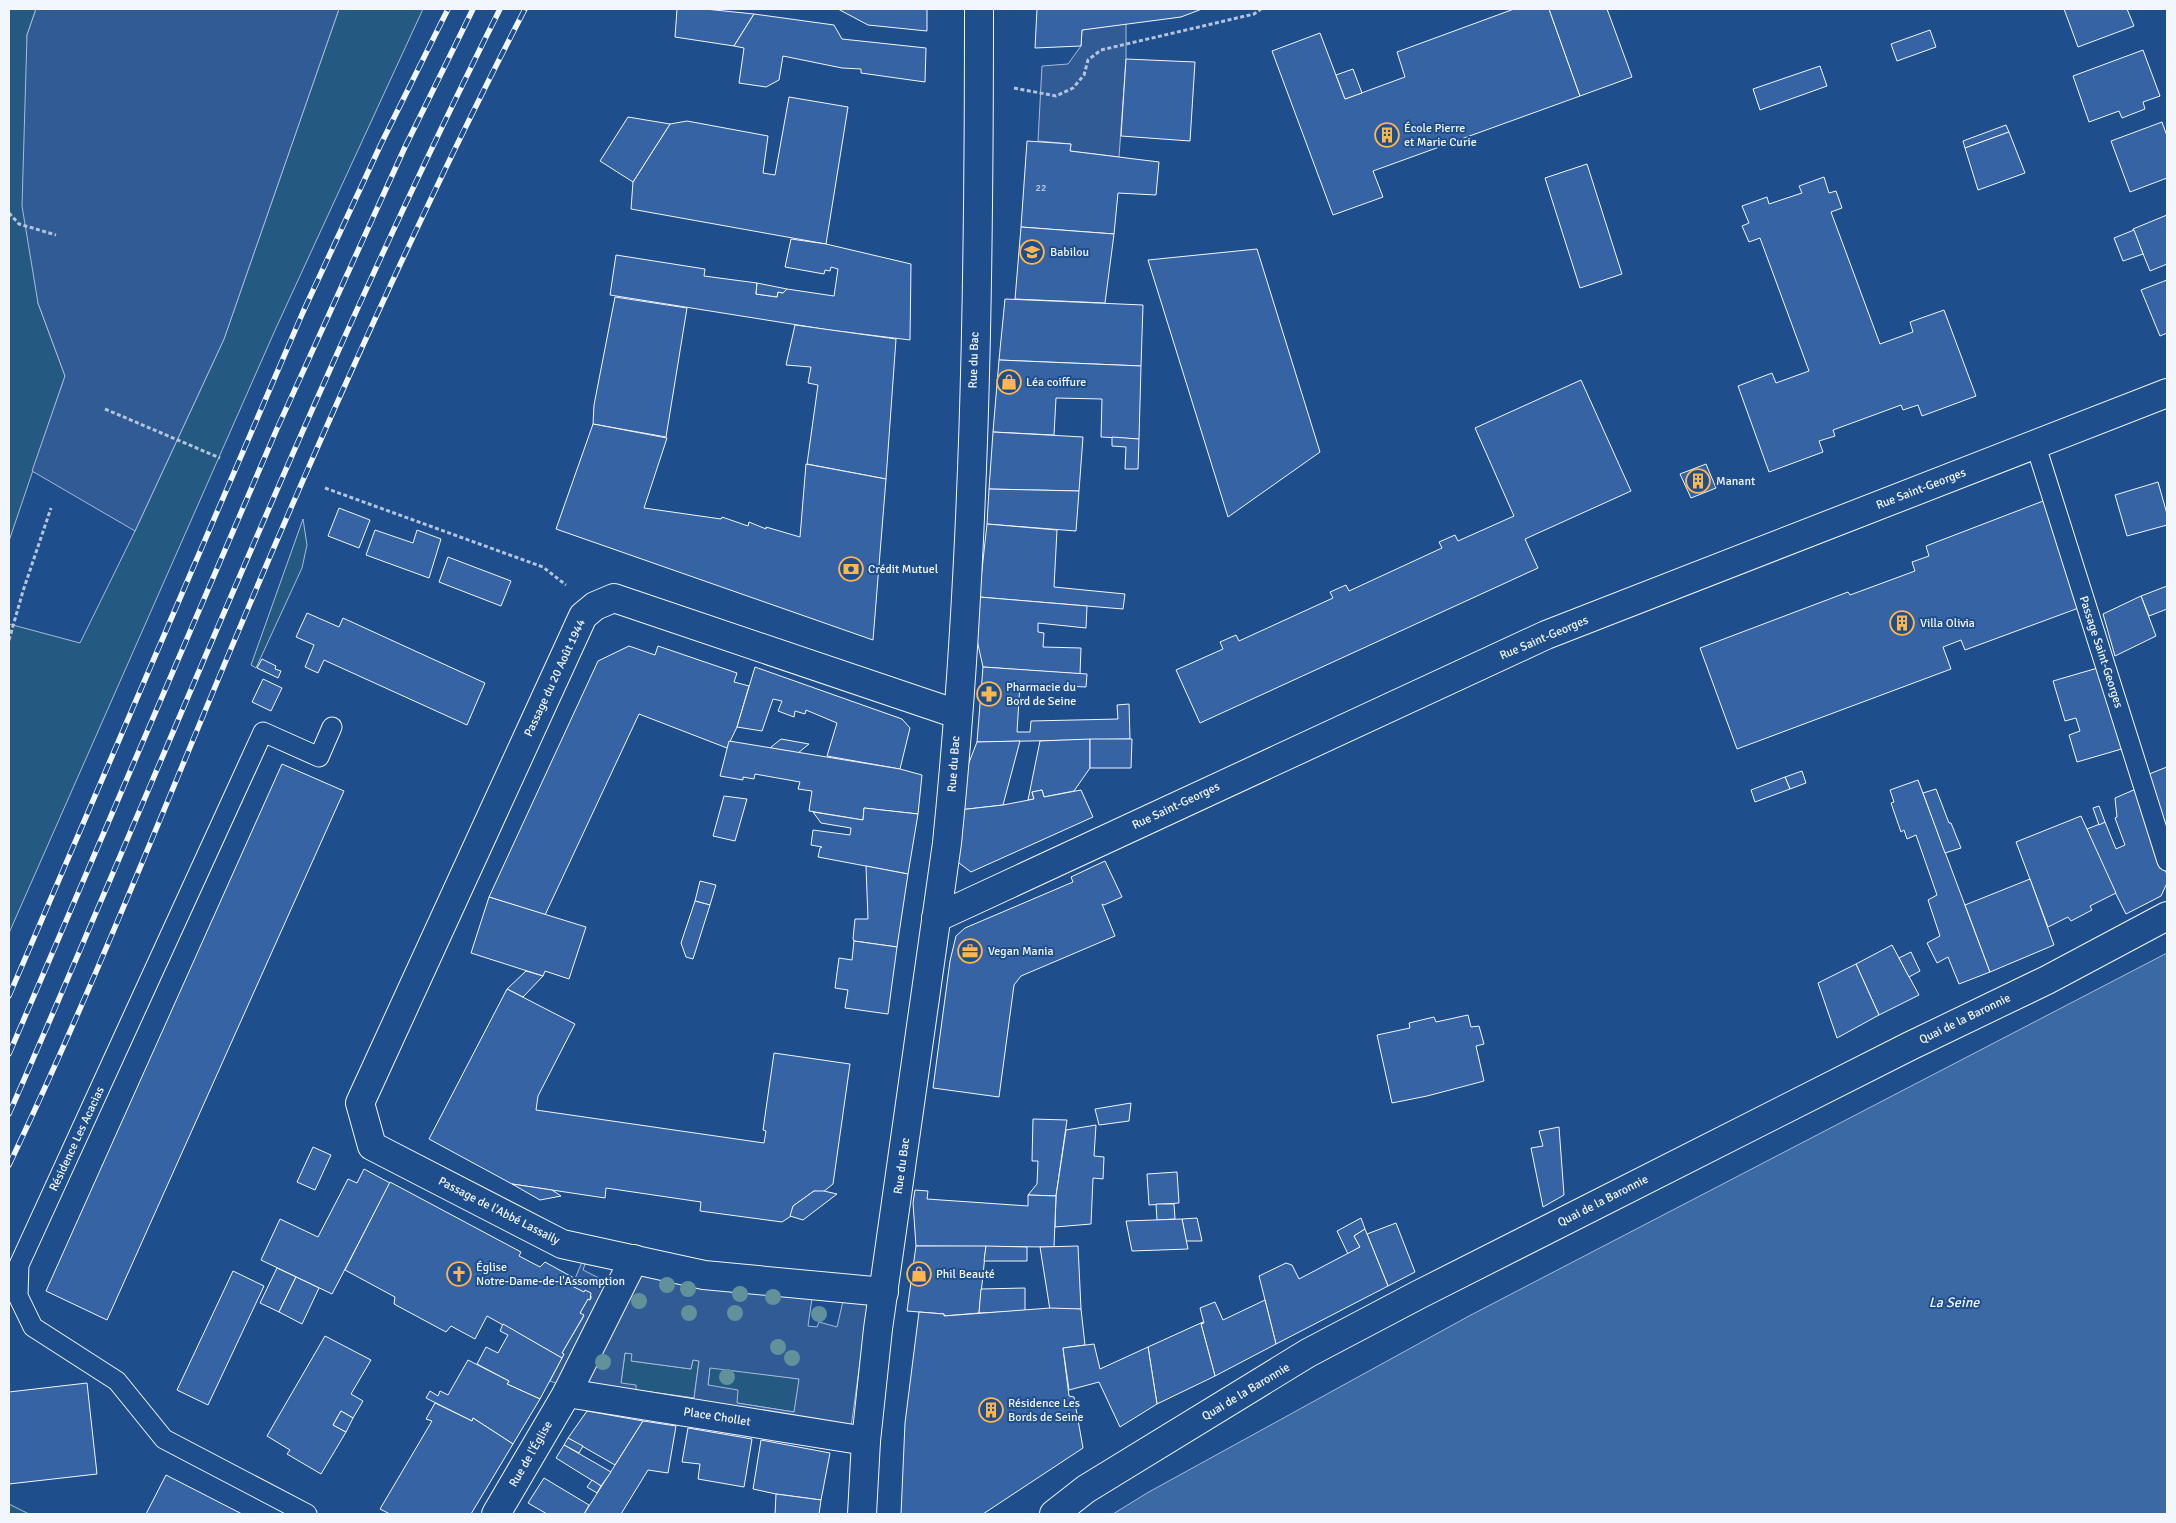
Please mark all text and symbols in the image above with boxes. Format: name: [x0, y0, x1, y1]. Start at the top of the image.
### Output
place label: École Pierre et Marie Curie: [1404, 121, 1477, 150]
building icon: École Pierre et Marie Curie: [1374, 122, 1400, 148]
house number: 22: [1036, 182, 1046, 194]
school or university icon: Babilou: [1019, 239, 1045, 265]
place label: Babilou: [1050, 245, 1089, 260]
street label: Rue du Bac: [966, 331, 982, 389]
shop icon: Léa coiffure: [996, 369, 1022, 395]
place label: Léa coiffure: [1026, 375, 1086, 390]
street label: Rue Saint-Georges: [1874, 465, 1968, 513]
building icon: Manant: [1685, 468, 1711, 494]
place label: Manant: [1716, 474, 1755, 489]
bank icon: Crédit Mutuel: [838, 556, 864, 582]
place label: Crédit Mutuel: [868, 562, 939, 577]
street label: Passage Saint-Georges: [2076, 594, 2126, 710]
building icon: Villa Olivia: [1889, 610, 1915, 636]
street label: Rue Saint-Georges: [1497, 613, 1591, 663]
street label: Passage du 20 Août 1944: [521, 616, 589, 739]
place label: Villa Olivia: [1920, 616, 1975, 631]
place label: Pharmacie du Bord de Seine: [1006, 680, 1076, 709]
pharmacy icon: Pharmacie du Bord de Seine: [976, 681, 1002, 707]
street label: Rue du Bac: [945, 735, 963, 793]
street label: Rue Saint-Georges: [1130, 779, 1222, 833]
office icon: Vegan Mania: [957, 938, 983, 964]
place label: Vegan Mania: [988, 944, 1054, 959]
street label: Quai de la Baronnie: [1917, 990, 2013, 1048]
street label: Résidence Les Acacias: [46, 1084, 108, 1194]
street label: Rue du Bac: [891, 1137, 913, 1195]
street label: Quai de la Baronnie: [1555, 1172, 1651, 1230]
street label: Passage de l'Abbé Lassaily: [436, 1174, 563, 1248]
place label: Église Notre-Dame-de-l'Assomption: [476, 1260, 625, 1289]
church icon: Église Notre-Dame-de-l'Assomption: [446, 1261, 472, 1287]
shop icon: Phil Beauté: [906, 1261, 932, 1287]
place label: Phil Beauté: [936, 1267, 995, 1282]
water label: La Seine: [1929, 1294, 1980, 1311]
street label: Quai de la Baronnie: [1199, 1360, 1293, 1424]
place label: Résidence Les Bords de Seine: [1008, 1396, 1084, 1425]
building icon: Résidence Les Bords de Seine: [978, 1397, 1004, 1423]
street label: Place Chollet: [682, 1404, 752, 1430]
street label: Rue de l'Église: [506, 1418, 556, 1490]

